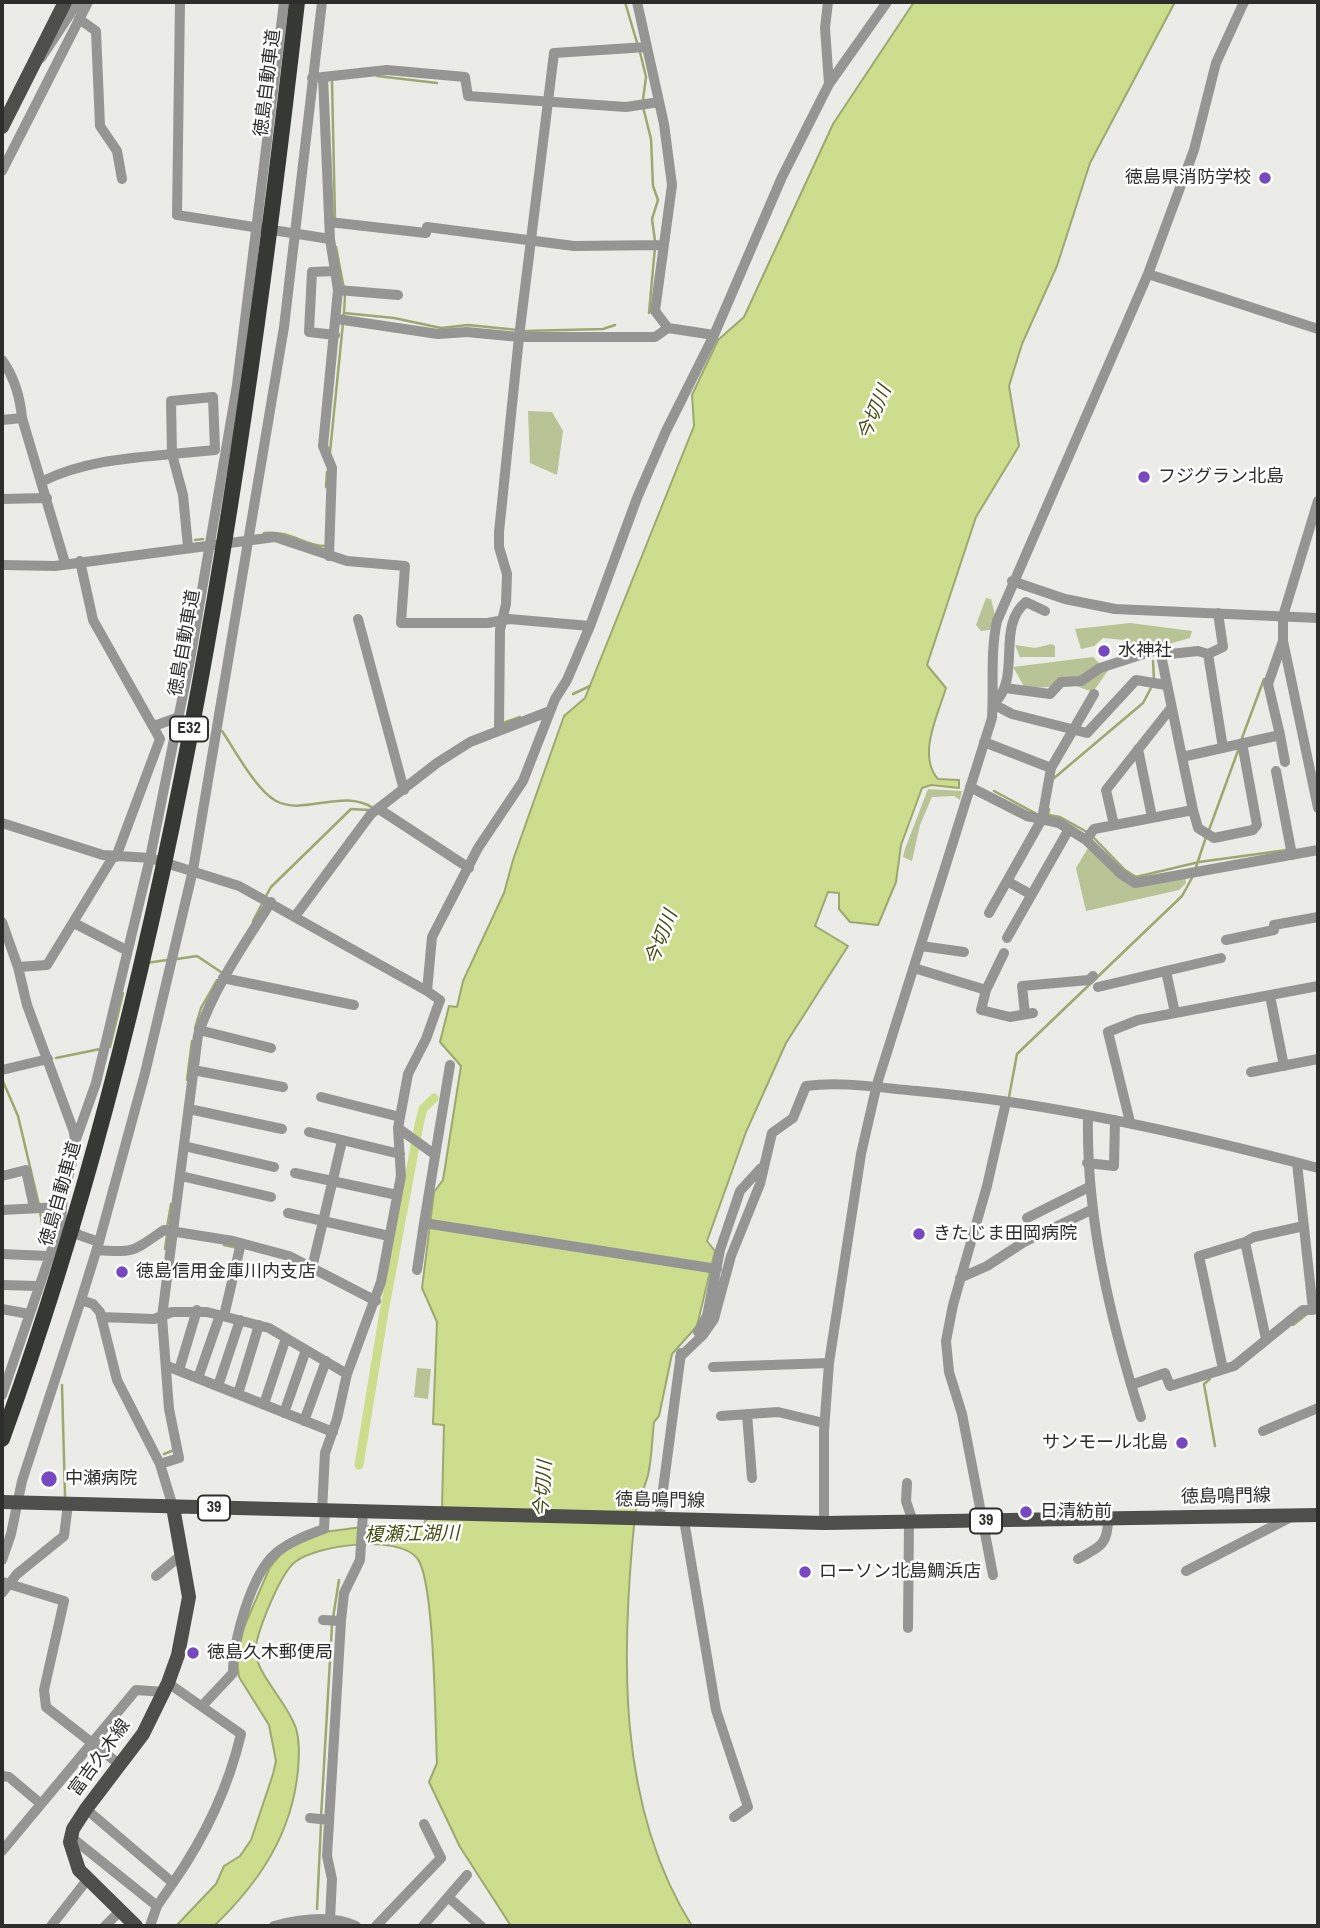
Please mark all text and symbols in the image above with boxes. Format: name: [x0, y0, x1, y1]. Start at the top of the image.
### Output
street label: 徳島自動車道: [251, 28, 285, 138]
place label: 徳島県消防学校: [1125, 167, 1251, 189]
marker: 徳島県消防学校: [1257, 170, 1273, 186]
water label: 今切川: [853, 382, 897, 444]
place label: フジグラン北島: [1158, 466, 1284, 488]
marker: フジグラン北島: [1136, 469, 1152, 485]
street label: 徳島自動車道: [165, 588, 205, 698]
place label: 水神社: [1118, 640, 1172, 662]
marker: 水神社: [1096, 643, 1112, 659]
road number: E32: [170, 716, 208, 742]
water label: 今切川: [641, 907, 683, 969]
street label: 徳島自動車道: [36, 1139, 86, 1249]
place label: きたじま田岡病院: [933, 1223, 1077, 1245]
marker: きたじま田岡病院: [911, 1226, 927, 1242]
place label: 徳島信用金庫川内支店: [136, 1261, 316, 1283]
marker: 徳島信用金庫川内支店: [114, 1264, 130, 1280]
place label: サンモール北島: [1042, 1432, 1168, 1454]
marker: サンモール北島: [1174, 1435, 1190, 1451]
water label: 今切川: [531, 1460, 557, 1518]
place label: 中瀬病院: [65, 1468, 137, 1490]
marker: 中瀬病院: [39, 1469, 59, 1489]
street label: 徳島鳴門線: [1181, 1485, 1271, 1509]
street label: 徳島鳴門線: [615, 1489, 705, 1513]
road number: 39: [198, 1496, 230, 1520]
place label: 日清紡前: [1040, 1501, 1112, 1523]
marker: 日清紡前: [1018, 1504, 1034, 1520]
road number: 39: [970, 1508, 1002, 1534]
water label: 榎瀬江湖川: [364, 1523, 460, 1547]
place label: ローソン北島鯛浜店: [819, 1561, 981, 1583]
marker: ローソン北島鯛浜店: [797, 1564, 813, 1580]
place label: 徳島久木郵便局: [207, 1642, 333, 1664]
marker: 徳島久木郵便局: [185, 1645, 201, 1661]
street label: 富吉久木線: [65, 1715, 135, 1801]

